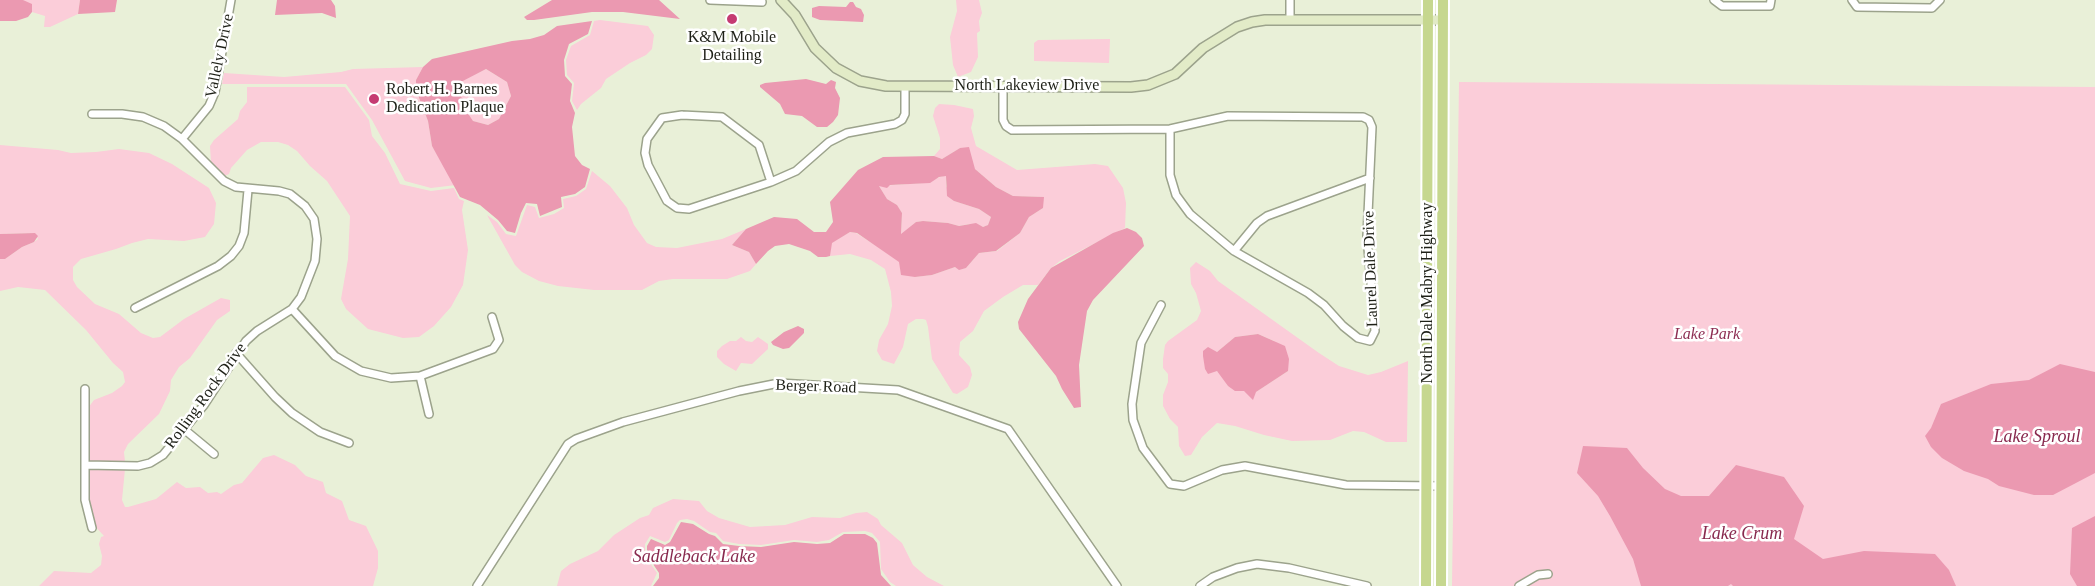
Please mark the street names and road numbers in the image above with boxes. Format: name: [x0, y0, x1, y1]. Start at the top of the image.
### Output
street label: Vallely Drive: [202, 12, 238, 100]
street label: North Lakeview Drive: [955, 76, 1099, 96]
street label: North Dale Mabry Highway: [1418, 203, 1438, 383]
street label: Laurel Dale Drive: [1359, 211, 1383, 327]
street label: Rolling Rock Drive: [161, 339, 251, 453]
street label: Berger Road: [775, 376, 857, 398]

